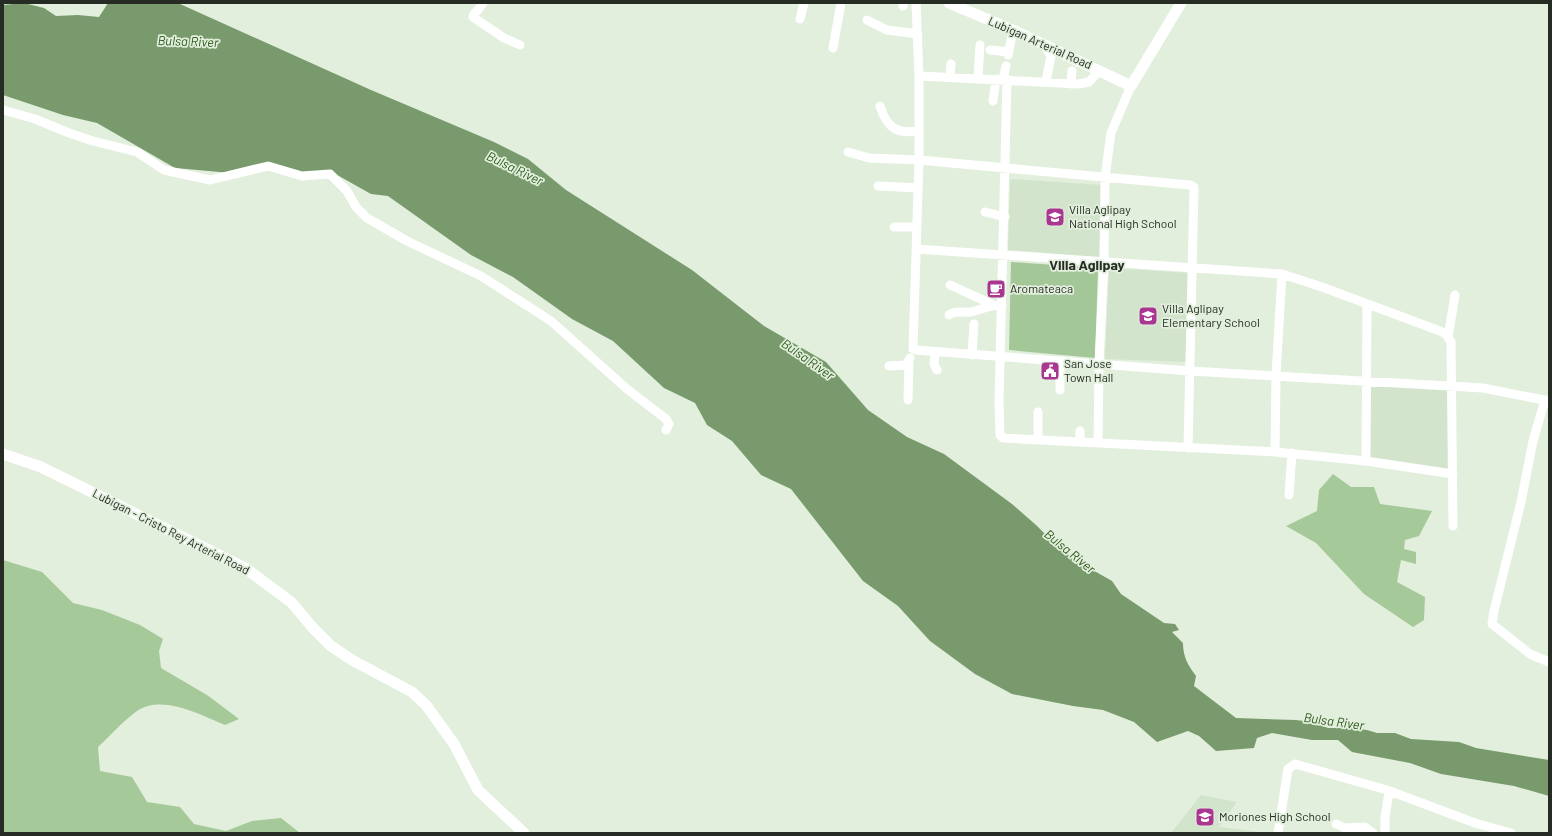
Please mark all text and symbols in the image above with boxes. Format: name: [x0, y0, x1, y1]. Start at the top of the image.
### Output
street label: Lubigan Arterial Road: [986, 13, 1094, 71]
water label: Bulsa River: [157, 32, 219, 50]
water label: Bulsa River: [484, 147, 546, 189]
place label: Villa Aglipay National High School: [1069, 202, 1177, 230]
school or university icon: Villa Aglipay National High School: [1044, 206, 1066, 228]
district label: Villa Aglipay: [1049, 256, 1125, 273]
cafe icon: Aromateaca: [985, 278, 1007, 300]
place label: Aromateaca: [1010, 281, 1073, 295]
place label: Villa Aglipay Elementary School: [1162, 301, 1260, 329]
school or university icon: Villa Aglipay Elementary School: [1137, 305, 1159, 327]
water label: Bulsa River: [778, 335, 838, 383]
place label: San Jose Town Hall: [1064, 356, 1113, 384]
public building icon: San Jose Town Hall: [1039, 360, 1061, 382]
street label: Lubigan - Cristo Rey Arterial Road: [91, 485, 252, 577]
water label: Bulsa River: [1041, 526, 1099, 577]
water label: Bulsa River: [1303, 709, 1366, 733]
school or university icon: Moriones High School: [1194, 806, 1216, 828]
place label: Moriones High School: [1219, 809, 1331, 823]

